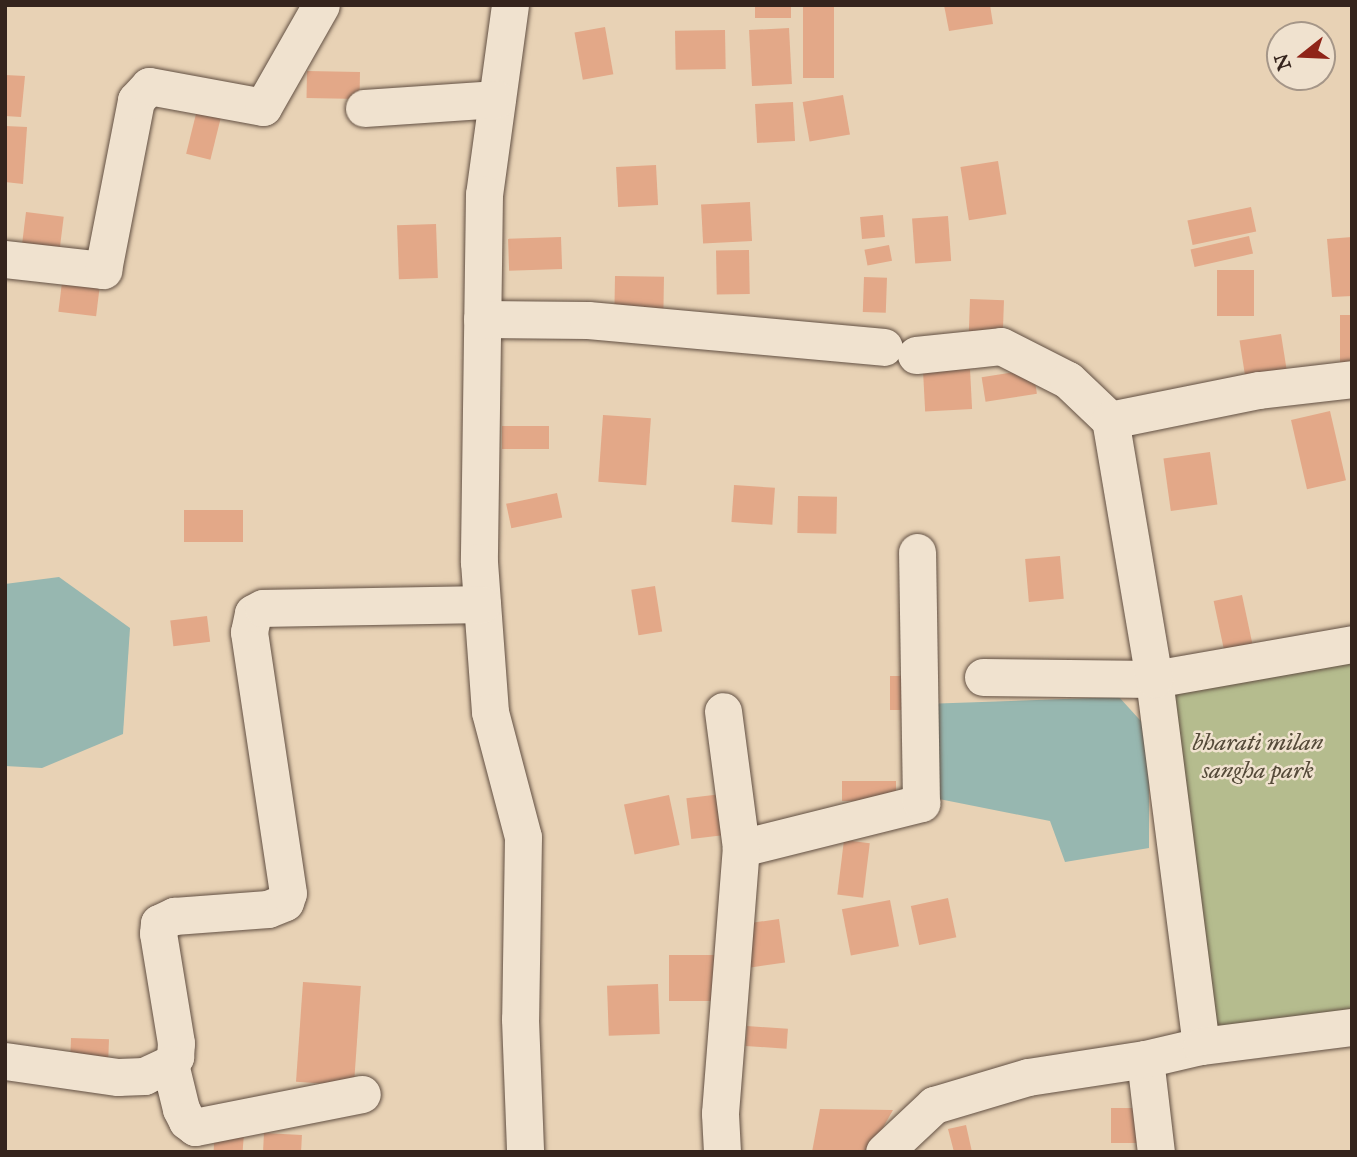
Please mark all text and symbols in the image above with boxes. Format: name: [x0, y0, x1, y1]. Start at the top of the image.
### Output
north arrow: [1266, 21, 1336, 91]
text: N: [1269, 51, 1296, 73]
park label: bharati milan sangha park: [1193, 729, 1323, 785]

